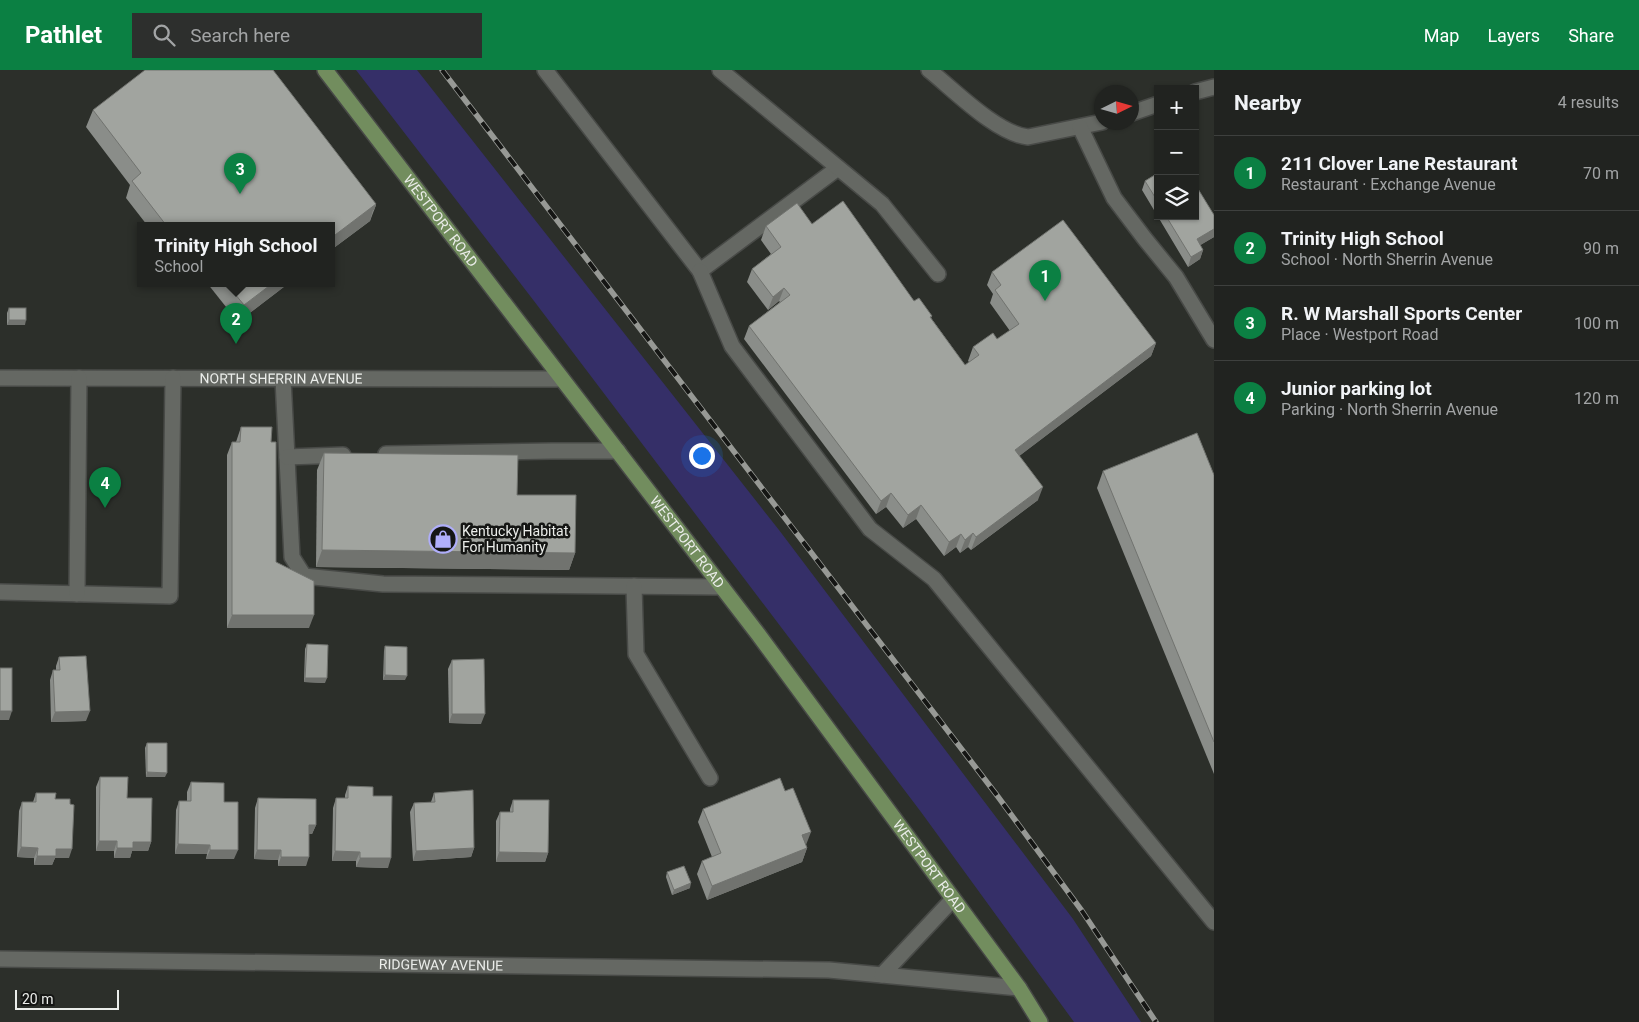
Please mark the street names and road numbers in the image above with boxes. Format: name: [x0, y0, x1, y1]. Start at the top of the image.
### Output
street label: WESTPORT ROAD: [400, 172, 481, 270]
street label: NORTH SHERRIN AVENUE: [200, 370, 363, 387]
street label: WESTPORT ROAD: [647, 493, 728, 591]
street label: WESTPORT ROAD: [890, 817, 969, 916]
street label: RIDGEWAY AVENUE: [379, 956, 503, 974]

